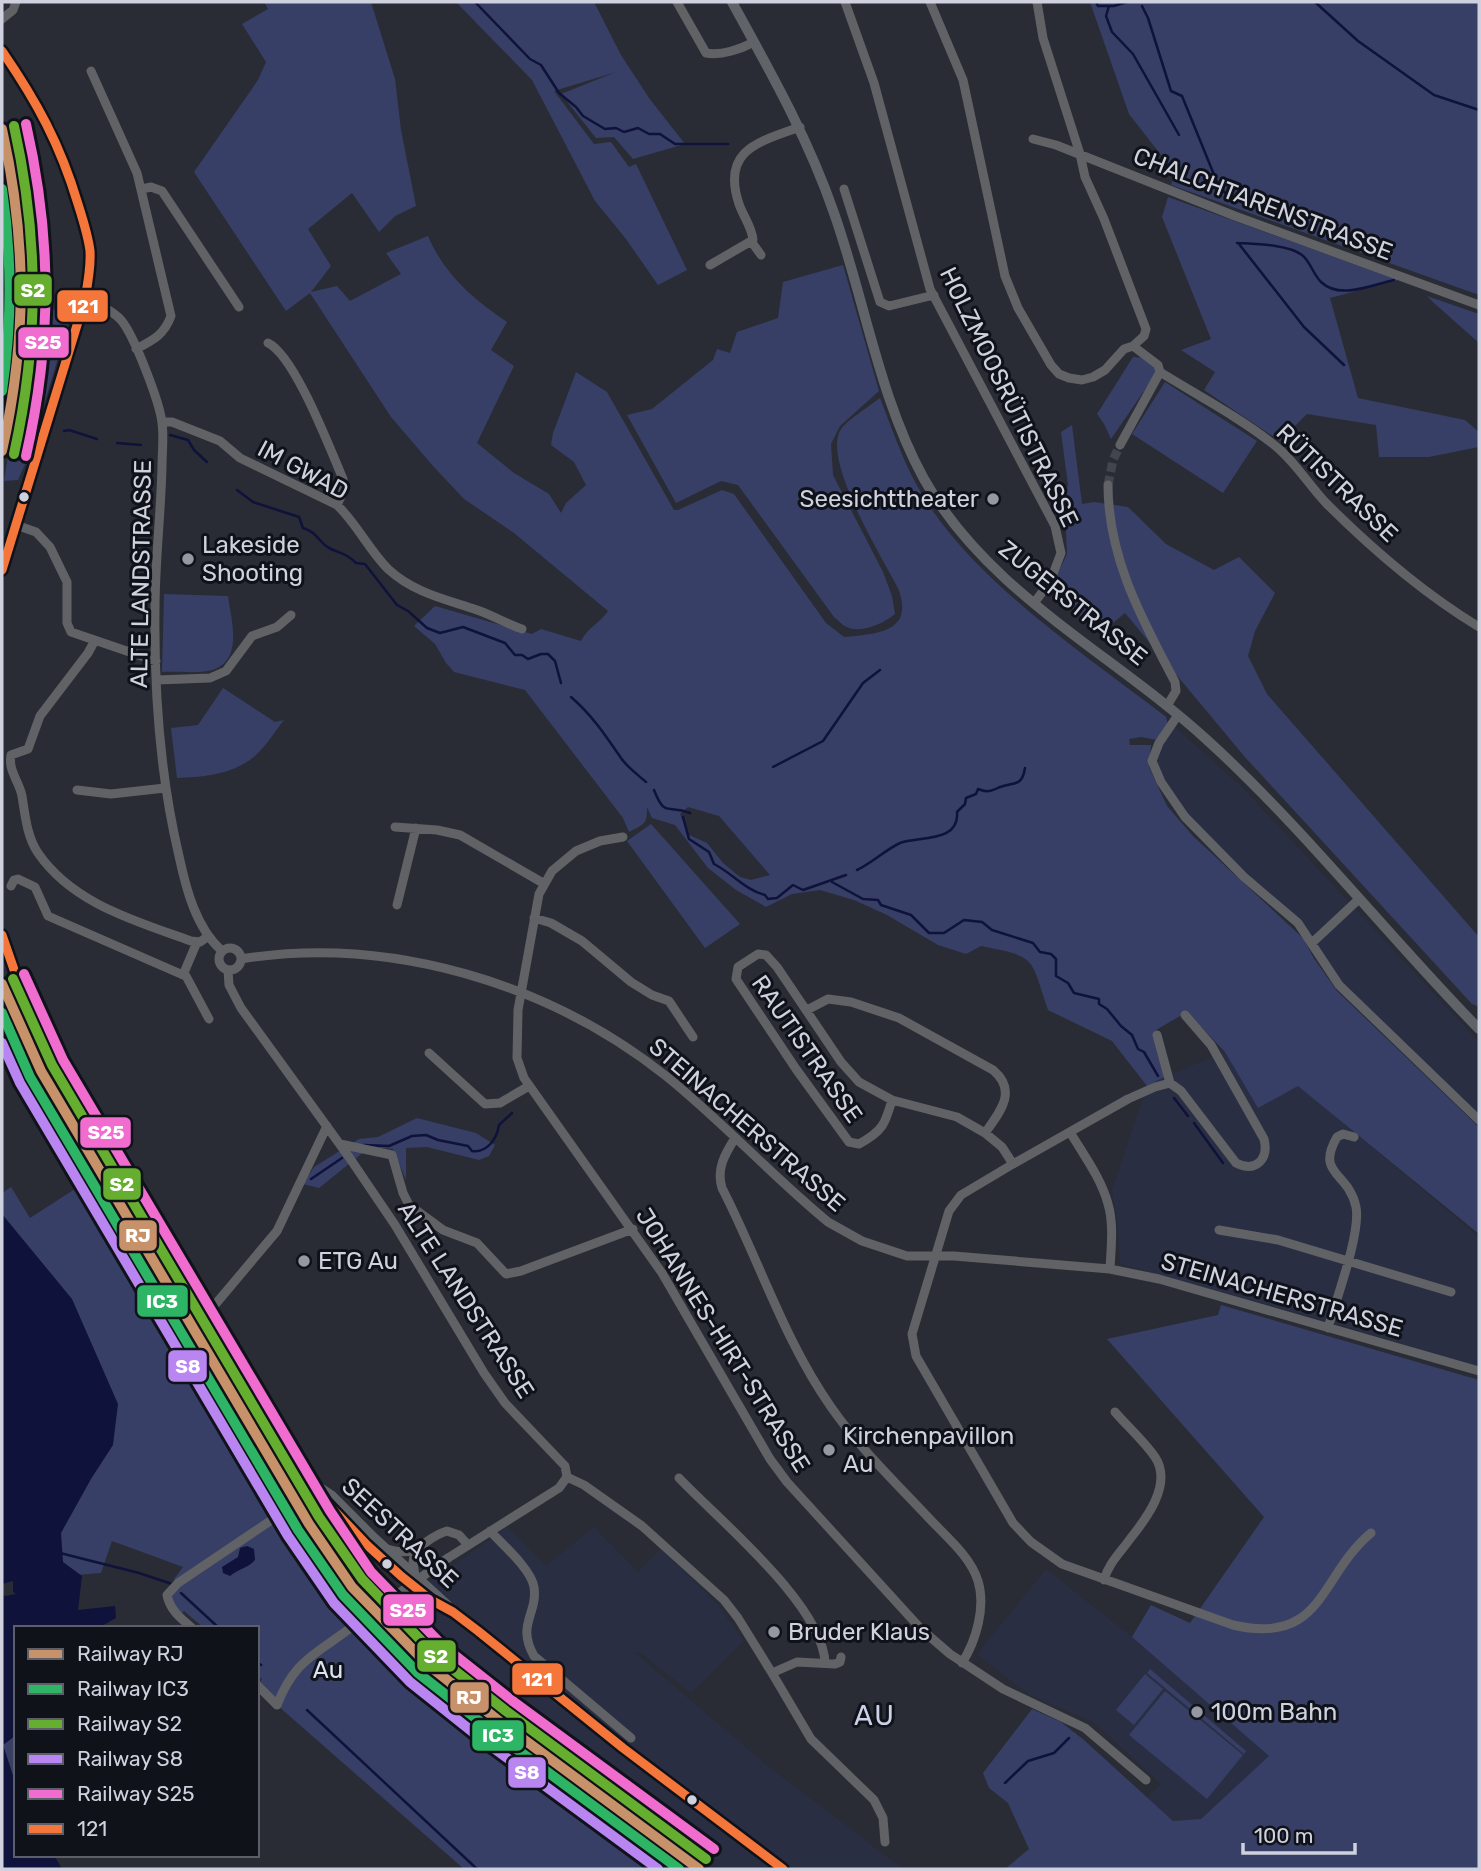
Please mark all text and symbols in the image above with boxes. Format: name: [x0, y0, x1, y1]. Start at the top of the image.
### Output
street label: CHALCHTARENSTRASSE: [1129, 142, 1397, 266]
street label: HOLZMOOSRÜTISTRASSE: [934, 263, 1084, 531]
line badge: S2: [13, 273, 53, 307]
text: S2: [21, 279, 45, 302]
line badge: 121: [56, 289, 109, 323]
text: 121: [67, 295, 99, 318]
line badge: S25: [17, 326, 70, 359]
text: S25: [24, 331, 62, 354]
street label: RÜTISTRASSE: [1271, 418, 1403, 548]
street label: IM GWAD: [253, 434, 353, 506]
street label: ALTE LANDSTRASSE: [125, 460, 157, 688]
place label: Seesichttheater: [800, 485, 979, 513]
unlabelled marker: [17, 490, 31, 504]
marker: Seesichttheater: [985, 491, 1001, 507]
place label: Lakeside Shooting: [202, 531, 303, 587]
street label: ZUGERSTRASSE: [993, 535, 1153, 671]
marker: Lakeside Shooting: [180, 551, 196, 567]
street label: RAUTISTRASSE: [746, 970, 868, 1128]
street label: STEINACHERSTRASSE: [643, 1032, 851, 1218]
line badge: S25: [79, 1116, 132, 1149]
text: S25: [87, 1121, 125, 1144]
line badge: S2: [102, 1167, 142, 1201]
text: S2: [110, 1173, 134, 1196]
street label: ALTE LANDSTRASSE: [392, 1197, 540, 1403]
street label: JOHANNES-HIRT-STRASSE: [630, 1203, 816, 1477]
line badge: RJ: [118, 1219, 158, 1252]
text: RJ: [125, 1224, 151, 1247]
place label: ETG Au: [318, 1247, 398, 1275]
street label: STEINACHERSTRASSE: [1158, 1247, 1406, 1343]
marker: ETG Au: [296, 1253, 312, 1269]
line badge: IC3: [136, 1284, 189, 1318]
text: IC3: [146, 1290, 178, 1313]
line badge: S8: [167, 1349, 208, 1383]
text: S8: [175, 1355, 201, 1378]
place label: Kirchenpavillon Au: [843, 1422, 1014, 1478]
marker: Kirchenpavillon Au: [821, 1442, 837, 1458]
street label: SEESTRASSE: [336, 1472, 464, 1594]
unlabelled marker: [380, 1557, 394, 1571]
line badge: S25: [382, 1593, 435, 1627]
text: S25: [389, 1599, 427, 1622]
place label: Bruder Klaus: [788, 1618, 930, 1646]
marker: Bruder Klaus: [766, 1624, 782, 1640]
legend: [14, 1626, 259, 1857]
line badge: S2: [416, 1639, 457, 1673]
text: Railway RJ: [77, 1641, 184, 1666]
text: S2: [424, 1645, 448, 1668]
park label: Au: [313, 1656, 343, 1684]
line badge: 121: [511, 1662, 564, 1696]
text: 121: [521, 1668, 553, 1691]
text: Railway IC3: [77, 1676, 189, 1701]
line badge: RJ: [449, 1681, 490, 1714]
text: RJ: [456, 1686, 482, 1709]
place label: 100m Bahn: [1211, 1698, 1337, 1726]
district label: AU: [854, 1699, 896, 1732]
marker: 100m Bahn: [1189, 1704, 1205, 1720]
text: Railway S2: [77, 1711, 182, 1736]
line badge: IC3: [471, 1719, 525, 1752]
text: IC3: [482, 1724, 514, 1747]
text: Railway S8: [77, 1746, 183, 1771]
line badge: S8: [507, 1756, 547, 1789]
text: S8: [514, 1761, 540, 1784]
text: Railway S25: [77, 1781, 194, 1806]
unlabelled marker: [685, 1793, 699, 1807]
scale bar: [1243, 1812, 1355, 1856]
text: 121: [77, 1816, 107, 1841]
text: 100 m: [1254, 1823, 1313, 1848]

